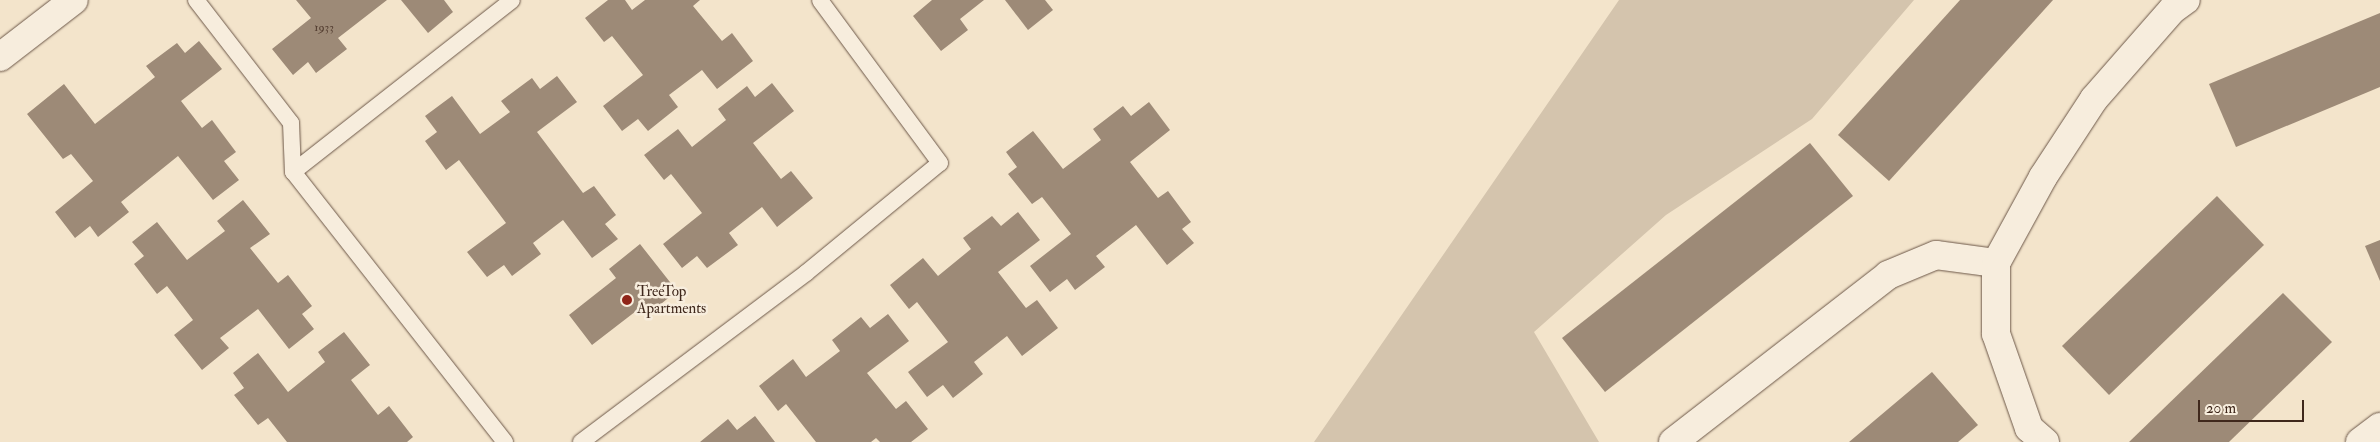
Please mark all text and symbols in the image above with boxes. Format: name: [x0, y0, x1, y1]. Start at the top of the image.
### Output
house number: 1933: [314, 21, 334, 35]
place label: TreeTop Apartments: [637, 282, 706, 317]
marker: TreeTop Apartments: [621, 294, 633, 306]
scale bar: [2200, 390, 2306, 422]
text: 20 m: [2206, 399, 2236, 418]

